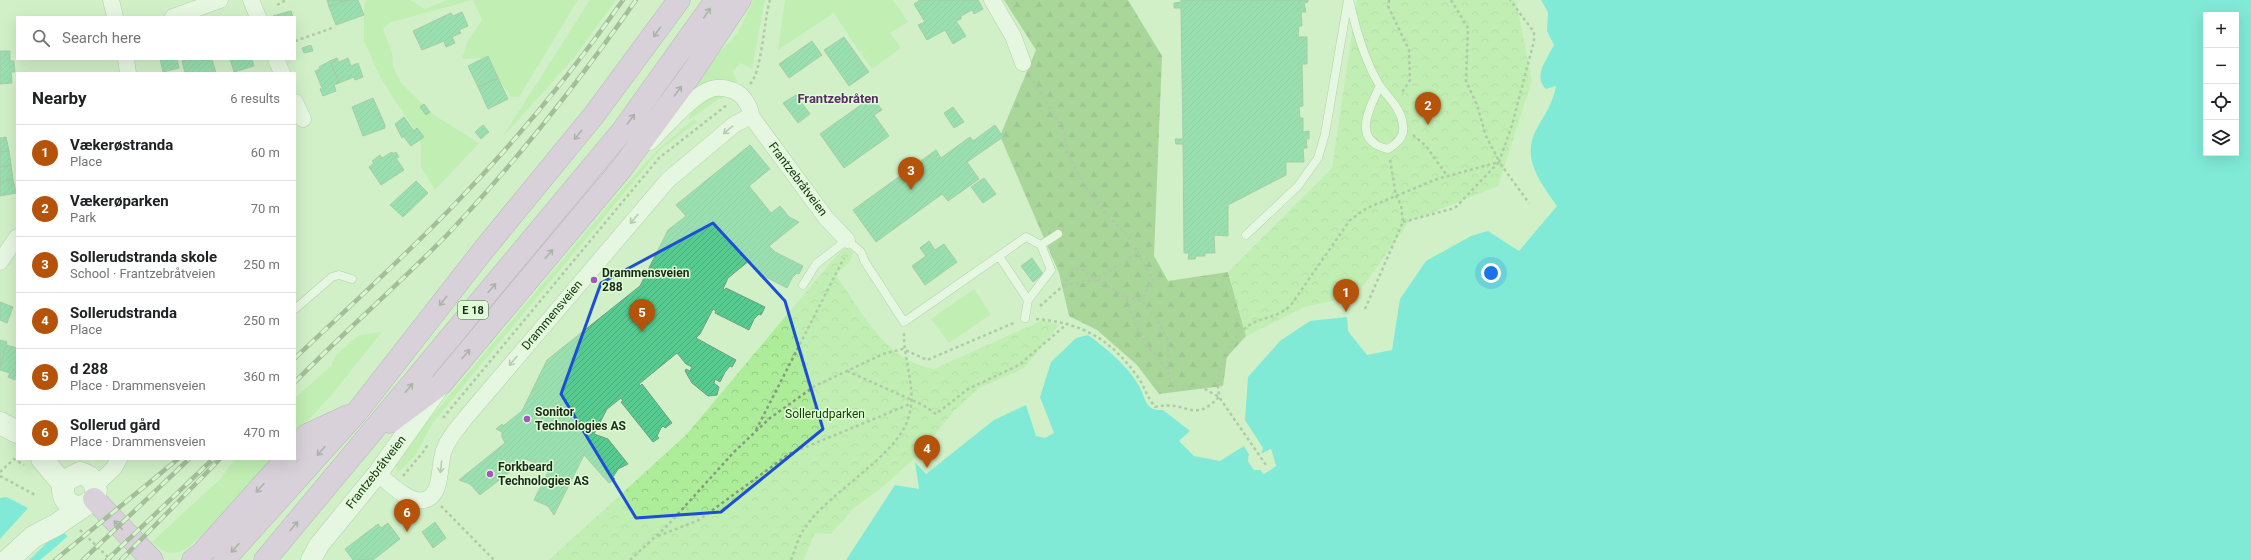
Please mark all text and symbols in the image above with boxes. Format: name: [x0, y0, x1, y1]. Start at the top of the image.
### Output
one-way arrow: [703, 8, 711, 19]
map controls: [2203, 12, 2239, 156]
button: +: [2203, 12, 2239, 48]
search box: [16, 16, 296, 60]
one-way arrow: [653, 26, 661, 37]
icon: search: [30, 27, 52, 49]
text: Search here: [62, 29, 141, 47]
button: −: [2203, 48, 2239, 84]
button: locate: [2203, 84, 2239, 120]
one-way arrow: [674, 86, 682, 97]
text: Nearby: [32, 88, 87, 108]
text: 6 results: [230, 91, 280, 106]
district label: Frantzebråten: [797, 91, 879, 106]
pin: 2: [1415, 92, 1441, 125]
one-way arrow: [627, 113, 635, 124]
button: layers: [2203, 120, 2239, 156]
one-way arrow: [722, 126, 733, 135]
one-way arrow: [573, 130, 582, 141]
text: Vækerøstranda: [70, 136, 173, 154]
street label: Frantzebråtveien: [766, 139, 830, 219]
text: 1: [41, 145, 49, 160]
text: 60 m: [251, 145, 280, 160]
text: Place: [70, 154, 102, 169]
pin: 3: [898, 157, 924, 190]
text: Vækerøparken: [70, 192, 169, 210]
text: 2: [41, 201, 49, 216]
text: 70 m: [251, 201, 280, 216]
text: Park: [70, 210, 96, 225]
one-way arrow: [629, 214, 638, 225]
text: Sollerudstranda skole: [70, 248, 217, 266]
one-way arrow: [544, 250, 553, 260]
text: 3: [41, 257, 49, 272]
text: 250 m: [243, 257, 280, 272]
your location: [1481, 263, 1501, 283]
text: School · Frantzebråtveien: [70, 266, 216, 281]
place label: Drammensveien 288: [602, 266, 690, 294]
marker: Drammensveien 288: [589, 275, 599, 285]
street label: Drammensveien: [519, 277, 585, 353]
pin: 1: [1333, 279, 1359, 312]
one-way arrow: [487, 282, 496, 293]
one-way arrow: [439, 296, 448, 307]
pin: 5: [629, 299, 655, 332]
road number: E 18: [458, 301, 488, 319]
text: Sollerudstranda: [70, 304, 177, 322]
text: 4: [41, 313, 49, 328]
text: 250 m: [243, 313, 280, 328]
text: Place: [70, 322, 102, 337]
one-way arrow: [462, 349, 471, 360]
one-way arrow: [509, 355, 518, 366]
text: d 288: [70, 360, 108, 378]
text: 5: [41, 369, 49, 384]
text: 360 m: [243, 369, 280, 384]
text: Place · Drammensveien: [70, 378, 206, 393]
one-way arrow: [404, 382, 413, 393]
place label: Sonitor Technologies AS: [535, 405, 626, 433]
park label: Sollerudparken: [785, 407, 865, 421]
marker: Sonitor Technologies AS: [522, 414, 532, 424]
text: Sollerud gård: [70, 416, 160, 434]
text: 6: [41, 425, 49, 440]
text: 470 m: [243, 425, 280, 440]
street label: Frantzebråtveien: [343, 433, 409, 511]
text: Place · Drammensveien: [70, 434, 206, 449]
pin: 4: [914, 435, 940, 468]
one-way arrow: [317, 446, 326, 457]
one-way arrow: [437, 460, 445, 473]
place label: Forkbeard Technologies AS: [498, 460, 589, 488]
marker: Forkbeard Technologies AS: [485, 469, 495, 479]
one-way arrow: [255, 483, 264, 493]
pin: 6: [394, 499, 420, 532]
one-way arrow: [113, 520, 123, 530]
one-way arrow: [289, 520, 298, 531]
one-way arrow: [230, 543, 239, 554]

